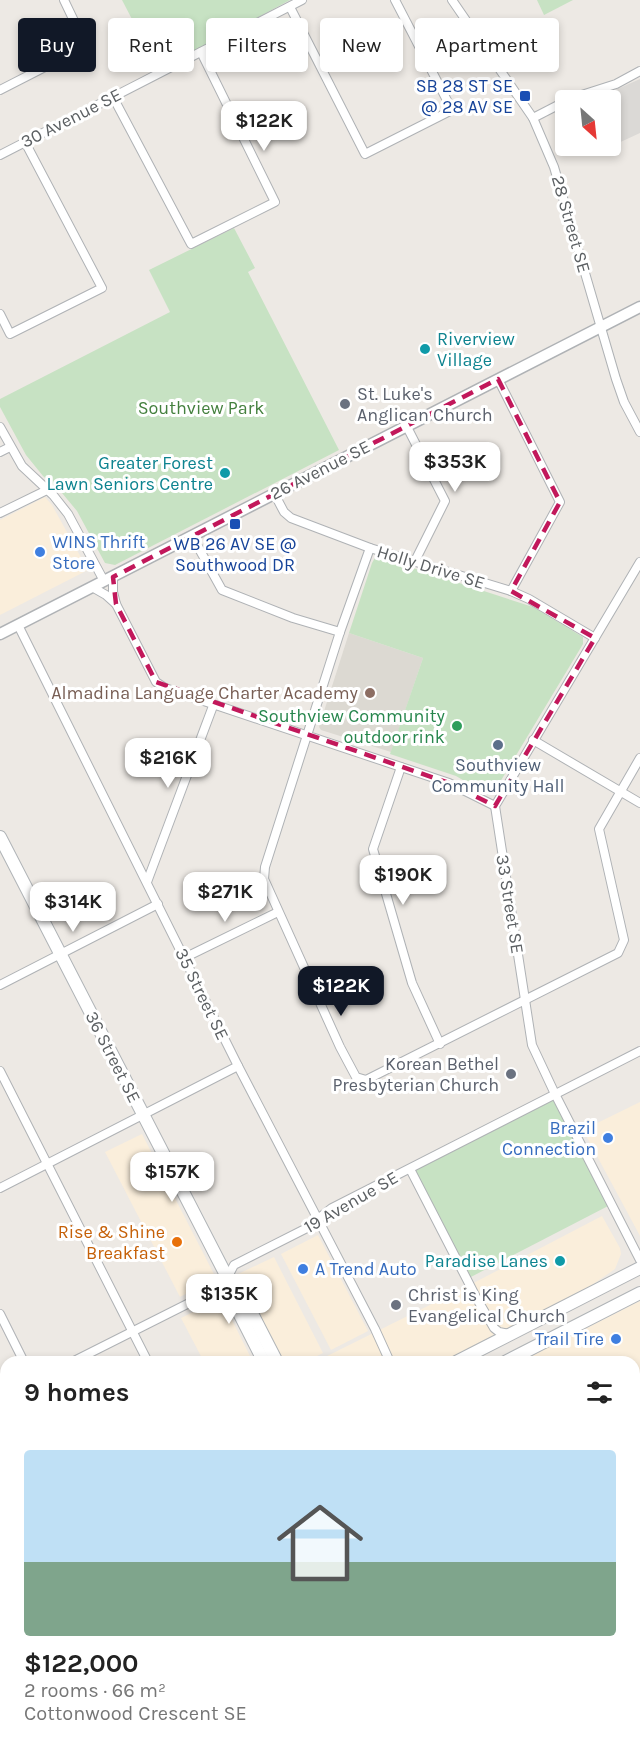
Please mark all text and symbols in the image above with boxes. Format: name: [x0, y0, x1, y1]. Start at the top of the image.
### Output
chip: Buy: [18, 18, 96, 72]
chip: Rent: [108, 18, 194, 72]
chip: Filters: [206, 18, 308, 72]
chip: New: [320, 18, 403, 72]
chip: Apartment: [415, 18, 559, 72]
place label: SB 28 ST SE @ 28 AV SE: [416, 75, 513, 118]
street label: 30 Avenue SE: [17, 83, 125, 153]
marker: SB 28 ST SE @ 28 AV SE: [518, 89, 532, 103]
north arrow: [555, 90, 621, 156]
map controls: [555, 90, 621, 156]
pin: $122K: [222, 101, 306, 152]
text: $122K: [235, 109, 293, 132]
street label: 28 Street SE: [547, 173, 595, 275]
place label: Riverview Village: [437, 328, 515, 371]
marker: Riverview Village: [418, 342, 432, 356]
place label: St. Luke's Anglican Church: [357, 383, 493, 426]
park label: Southview Park: [138, 397, 264, 419]
marker: St. Luke's Anglican Church: [338, 397, 352, 411]
street label: 26 Avenue SE: [266, 435, 374, 505]
pin: $353K: [413, 442, 497, 493]
text: $353K: [423, 450, 487, 473]
place label: Greater Forest Lawn Seniors Centre: [46, 452, 213, 495]
marker: Greater Forest Lawn Seniors Centre: [218, 466, 232, 480]
marker: WB 26 AV SE @ Southwood DR: [228, 517, 242, 531]
place label: WINS Thrift Store: [52, 531, 146, 574]
place label: WB 26 AV SE @ Southwood DR: [174, 533, 297, 576]
street label: Holly Drive SE: [374, 540, 488, 594]
marker: WINS Thrift Store: [33, 545, 47, 559]
place label: Almadina Language Charter Academy: [51, 682, 359, 704]
marker: Almadina Language Charter Academy: [363, 686, 377, 700]
place label: Southview Community outdoor rink: [258, 705, 446, 748]
marker: Southview Community outdoor rink: [450, 719, 464, 733]
pin: $216K: [126, 738, 210, 789]
marker: Southview Community Hall: [491, 738, 505, 752]
text: $216K: [139, 746, 197, 769]
place label: Southview Community Hall: [431, 754, 565, 797]
street label: 33 Street SE: [491, 853, 529, 955]
pin: $190K: [361, 855, 445, 906]
text: $190K: [374, 863, 432, 886]
pin: $271K: [183, 872, 267, 923]
text: $271K: [197, 880, 253, 903]
pin: $314K: [31, 882, 115, 933]
text: $314K: [44, 890, 102, 913]
street label: 35 Street SE: [170, 944, 234, 1044]
pin: $122K: [299, 966, 383, 1017]
text: $122K: [312, 974, 370, 997]
street label: 36 Street SE: [81, 1007, 145, 1107]
place label: Korean Bethel Presbyterian Church: [332, 1053, 499, 1096]
marker: Korean Bethel Presbyterian Church: [504, 1067, 518, 1081]
place label: Brazil Connection: [502, 1117, 596, 1160]
marker: Brazil Connection: [601, 1131, 615, 1145]
pin: $157K: [130, 1152, 214, 1203]
text: $157K: [144, 1160, 200, 1183]
street label: 19 Avenue SE: [300, 1166, 402, 1238]
place label: Rise & Shine Breakfast: [58, 1221, 165, 1264]
marker: Rise & Shine Breakfast: [170, 1235, 184, 1249]
place label: Paradise Lanes: [425, 1250, 548, 1272]
marker: Paradise Lanes: [553, 1254, 567, 1268]
place label: A Trend Auto: [315, 1258, 417, 1280]
marker: A Trend Auto: [296, 1262, 310, 1276]
pin: $135K: [187, 1274, 271, 1325]
text: $135K: [200, 1282, 258, 1305]
place label: Christ is King Evangelical Church: [408, 1284, 566, 1327]
marker: Christ is King Evangelical Church: [389, 1298, 403, 1312]
place label: Trail Tire: [535, 1328, 604, 1350]
marker: Trail Tire: [609, 1332, 623, 1346]
icon: filters: [583, 1376, 616, 1409]
text: 9 homes: [24, 1377, 130, 1408]
icon: home: [266, 1489, 374, 1597]
text: $122,000: [24, 1648, 139, 1679]
text: 2 rooms · 66 m²: [24, 1679, 166, 1702]
text: Cottonwood Crescent SE: [24, 1702, 247, 1725]

